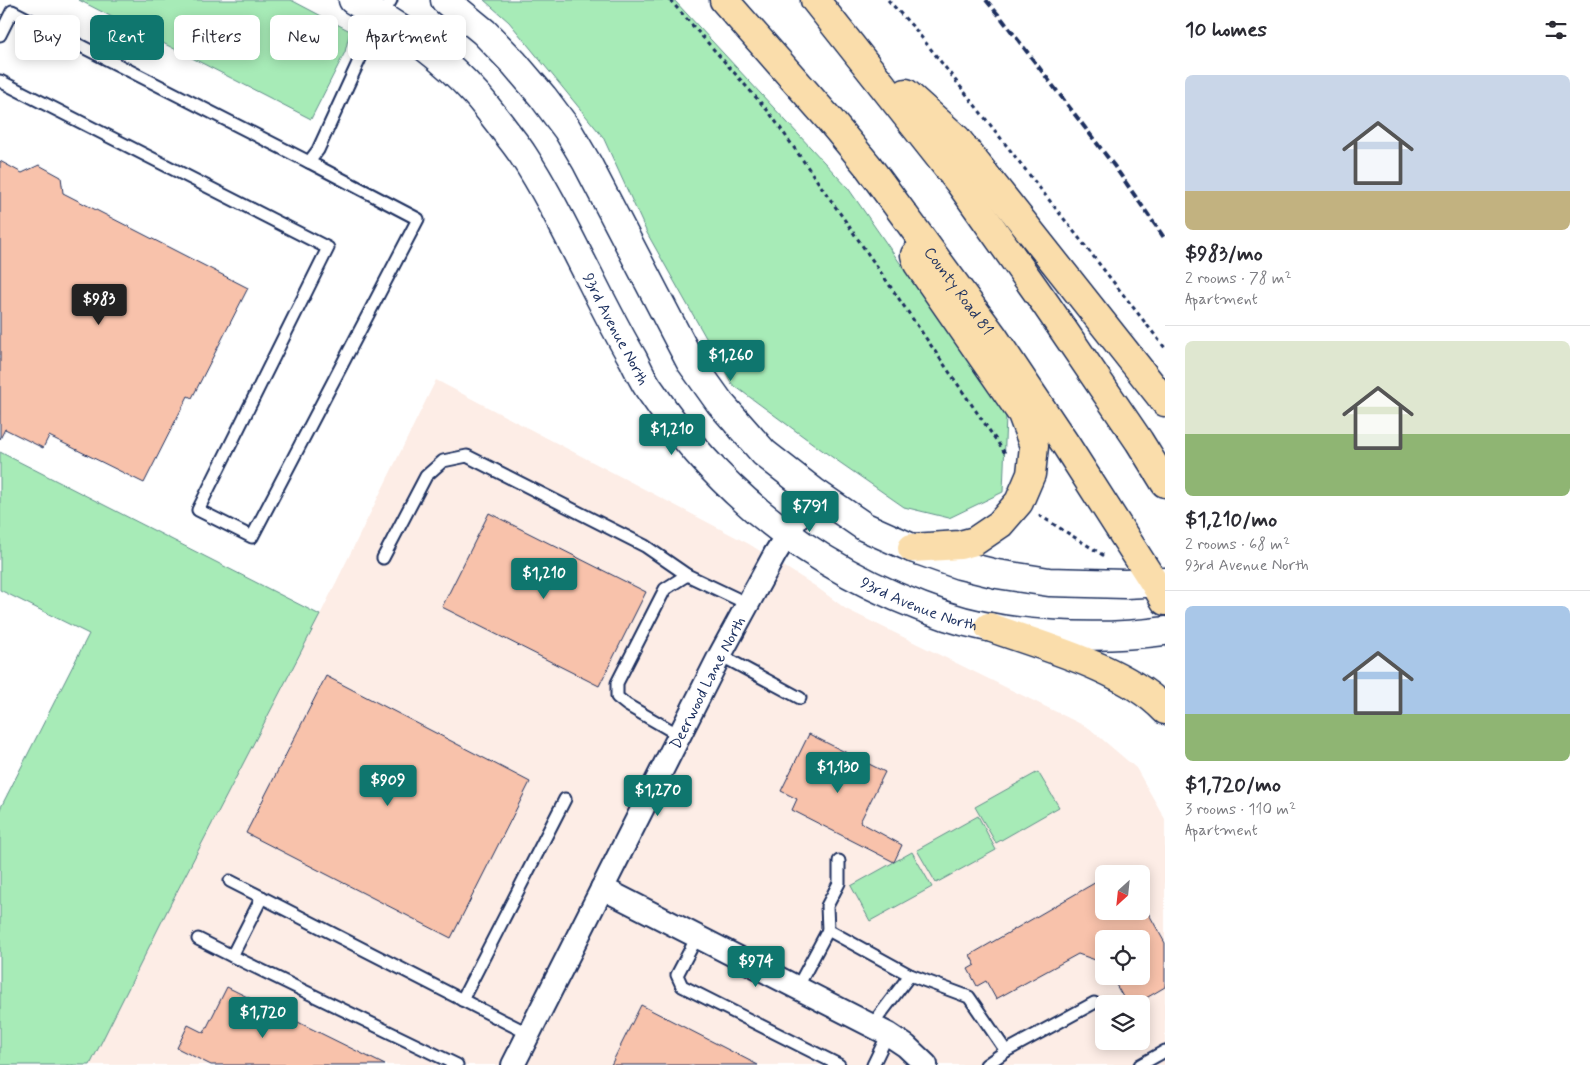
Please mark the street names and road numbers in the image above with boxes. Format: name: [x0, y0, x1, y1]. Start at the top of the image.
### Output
street label: County Road 81: [919, 243, 998, 340]
street label: 93rd Avenue North: [577, 270, 653, 389]
street label: 93rd Avenue North: [857, 573, 980, 636]
street label: Deerwood Lane North: [665, 613, 751, 753]

